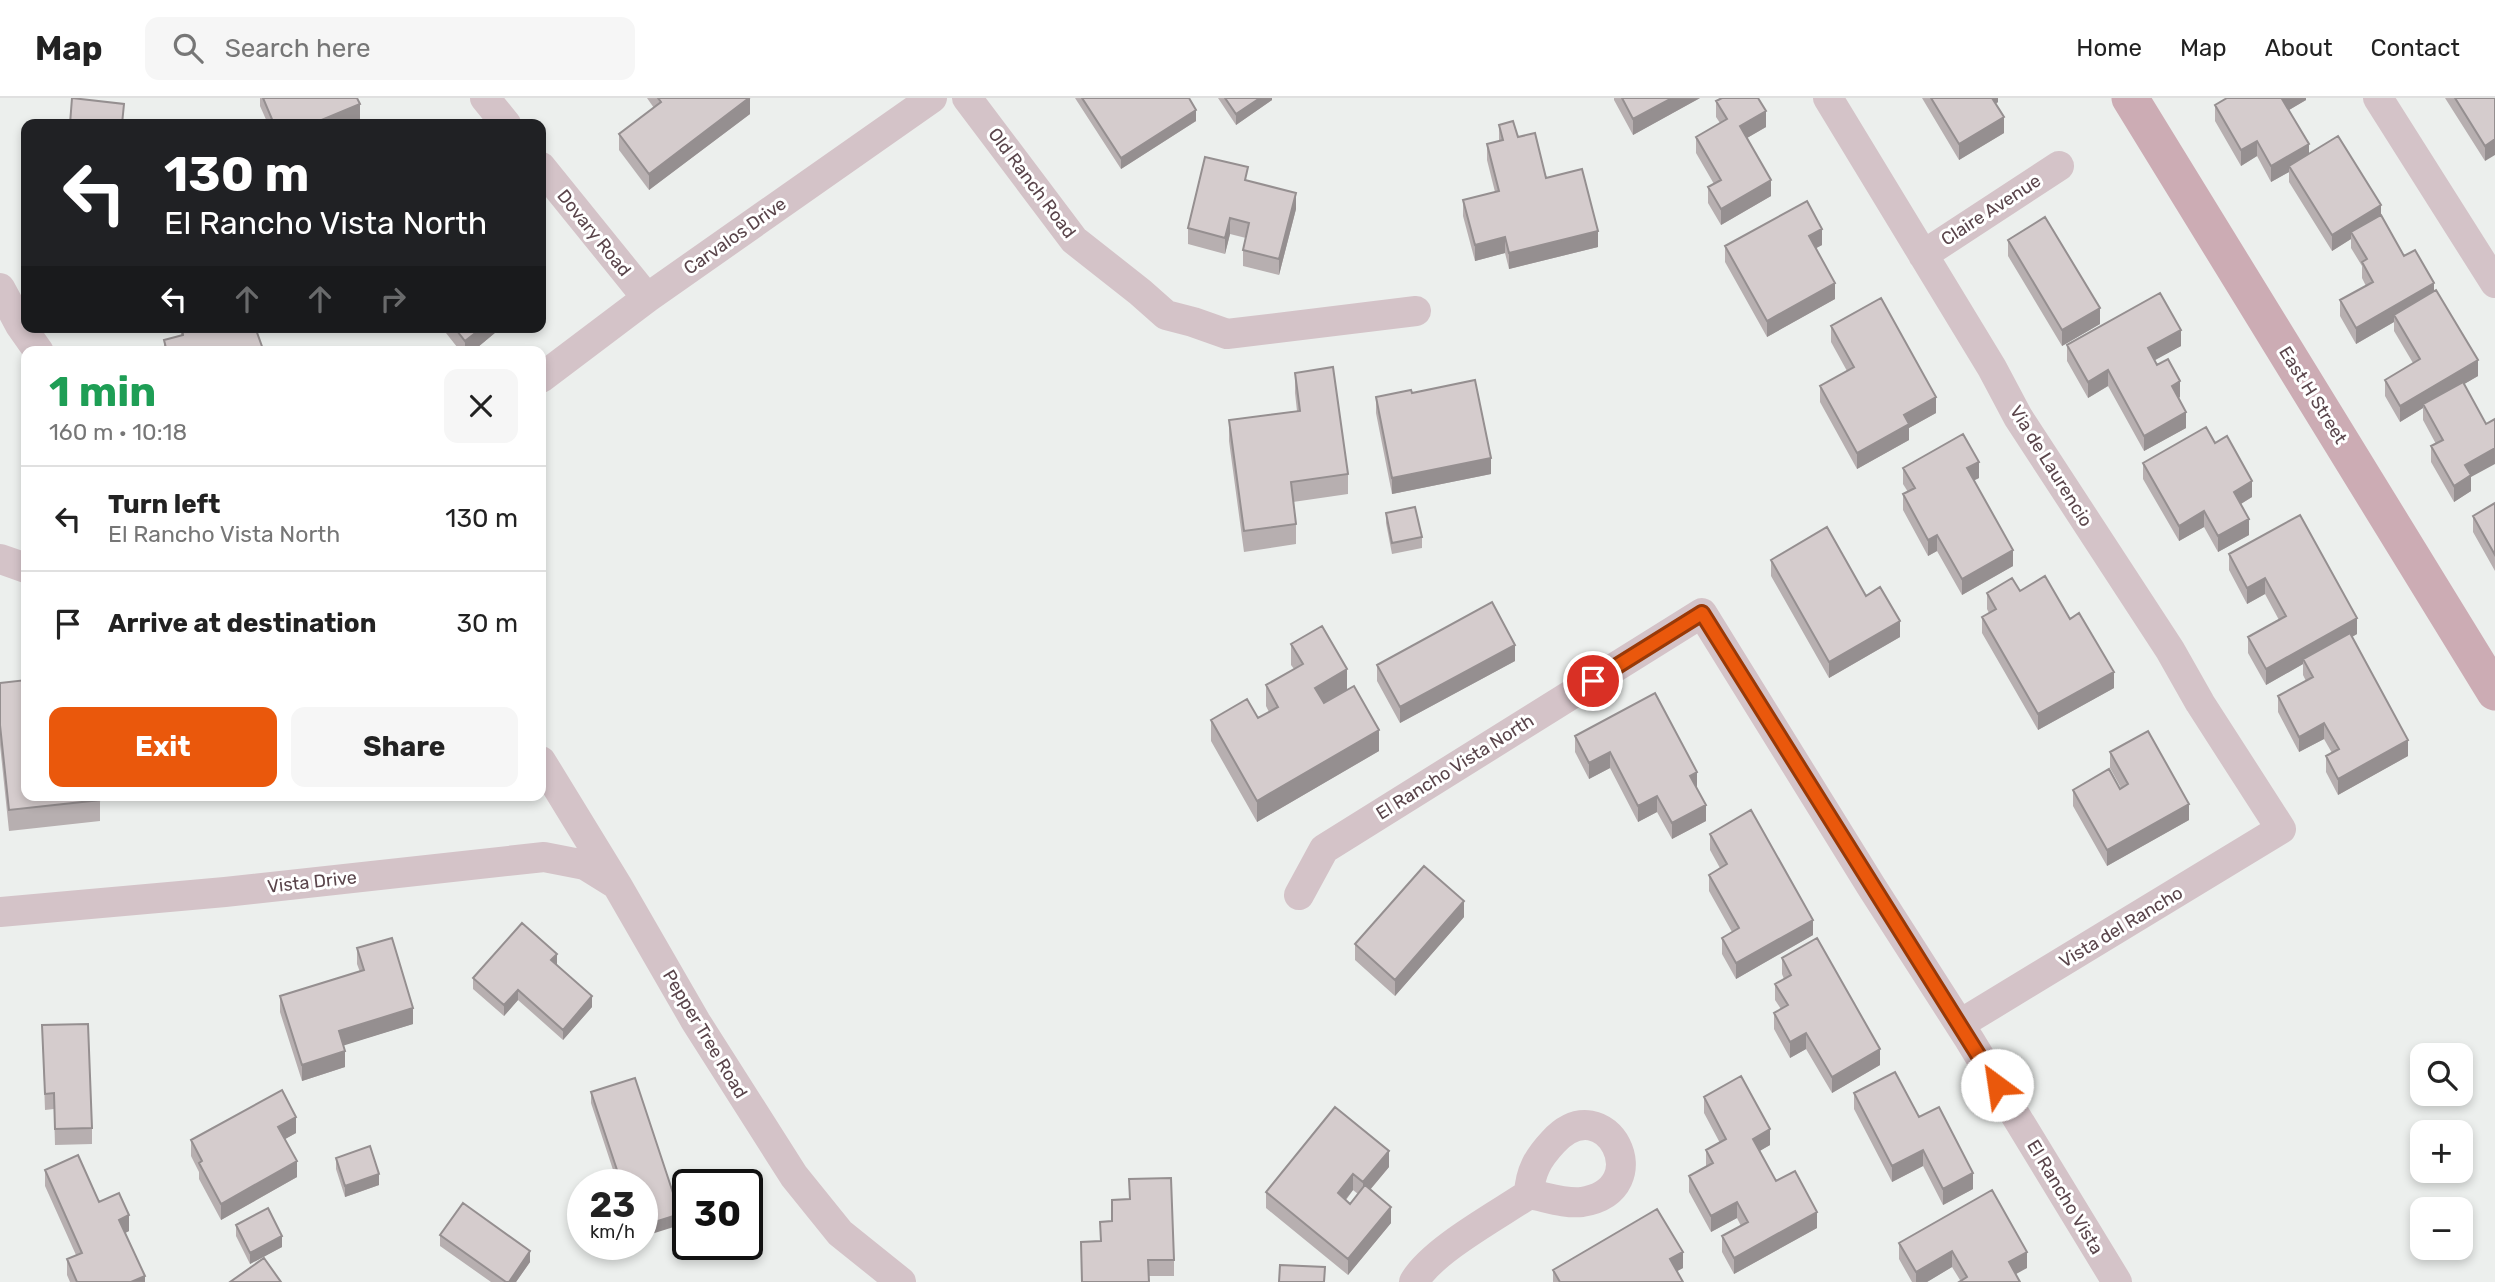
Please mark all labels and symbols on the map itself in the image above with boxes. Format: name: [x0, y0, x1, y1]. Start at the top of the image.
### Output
street label: Old Ranch Road: [983, 124, 1081, 242]
street label: Claire Avenue: [1937, 170, 2045, 250]
street label: Dovary Road: [552, 185, 636, 281]
street label: Carvalos Drive: [680, 193, 790, 279]
street label: East H Street: [2274, 342, 2352, 448]
street label: Via de Laurencio: [2005, 401, 2097, 531]
pin: [1563, 651, 1623, 711]
street label: El Rancho Vista North: [1372, 710, 1538, 824]
street label: Vista Drive: [266, 866, 358, 898]
street label: Vista del Rancho: [2055, 881, 2187, 973]
street label: Pepper Tree Road: [658, 966, 752, 1102]
position arrow: [1960, 1048, 2034, 1122]
street label: El Rancho Vista: [2022, 1136, 2108, 1258]
speed limit sign: 30: [672, 1169, 763, 1260]

